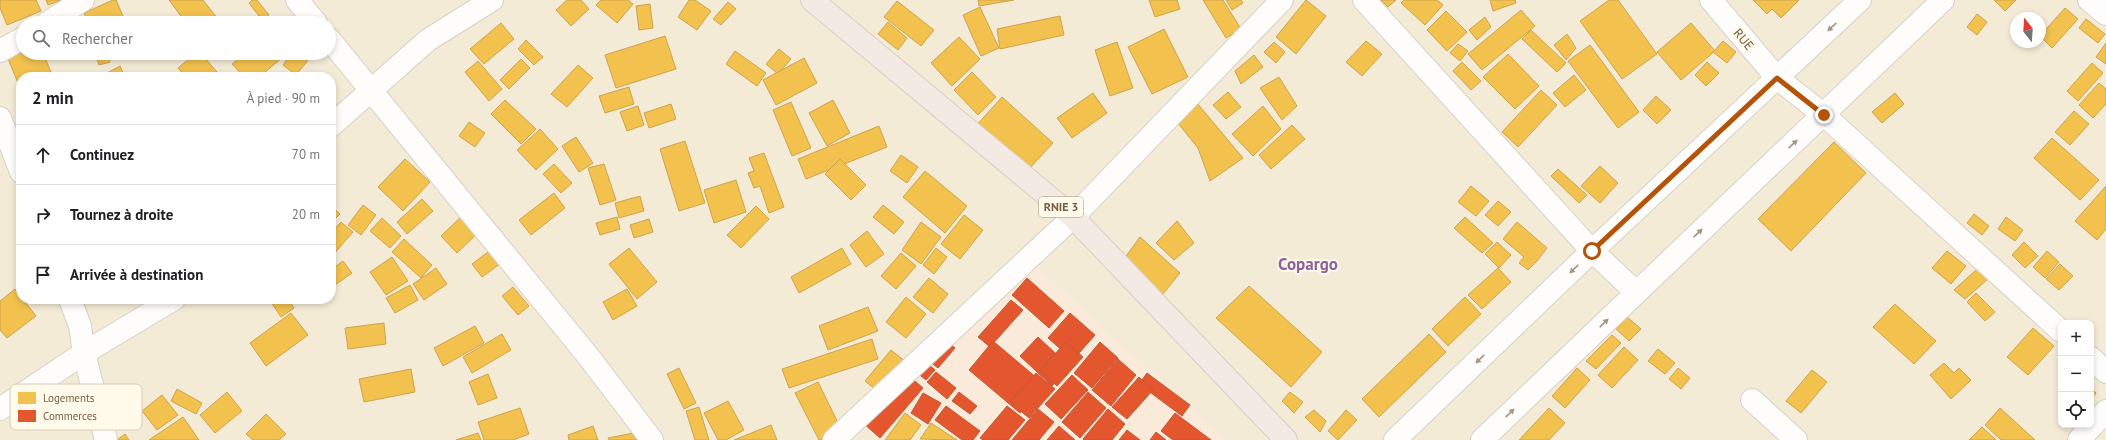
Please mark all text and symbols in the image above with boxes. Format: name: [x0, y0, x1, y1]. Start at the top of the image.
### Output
north arrow: [2010, 12, 2046, 48]
search box: [16, 16, 336, 60]
one-way arrow: [1827, 22, 1837, 31]
street label: RUE: [1730, 25, 1758, 54]
icon: search: [30, 27, 52, 49]
text: Rechercher: [62, 29, 133, 48]
text: 2 min: [32, 87, 73, 109]
text: À pied · 90 m: [247, 90, 320, 107]
route end: [1815, 106, 1833, 124]
one-way arrow: [1788, 139, 1798, 149]
icon: ahead: [32, 144, 54, 166]
text: Continuez: [70, 145, 134, 164]
text: 70 m: [292, 146, 320, 163]
road number: RNIE 3: [1039, 197, 1083, 217]
icon: right: [32, 204, 54, 226]
text: Tournez à droite: [70, 205, 173, 224]
text: 20 m: [292, 206, 320, 223]
one-way arrow: [1693, 228, 1703, 238]
route start: [1583, 242, 1601, 260]
district label: Copargo: [1278, 253, 1338, 275]
icon: arrive: [32, 264, 54, 286]
one-way arrow: [1569, 264, 1579, 274]
text: Arrivée à destination: [70, 265, 203, 284]
one-way arrow: [1599, 318, 1609, 328]
map controls: [2058, 320, 2094, 428]
button: +: [2058, 320, 2094, 356]
one-way arrow: [1475, 354, 1485, 363]
button: −: [2058, 356, 2094, 392]
legend: [10, 384, 142, 430]
text: Logements: [43, 391, 95, 405]
button: locate: [2058, 392, 2094, 428]
one-way arrow: [1505, 408, 1515, 418]
text: Commerces: [43, 409, 97, 423]

